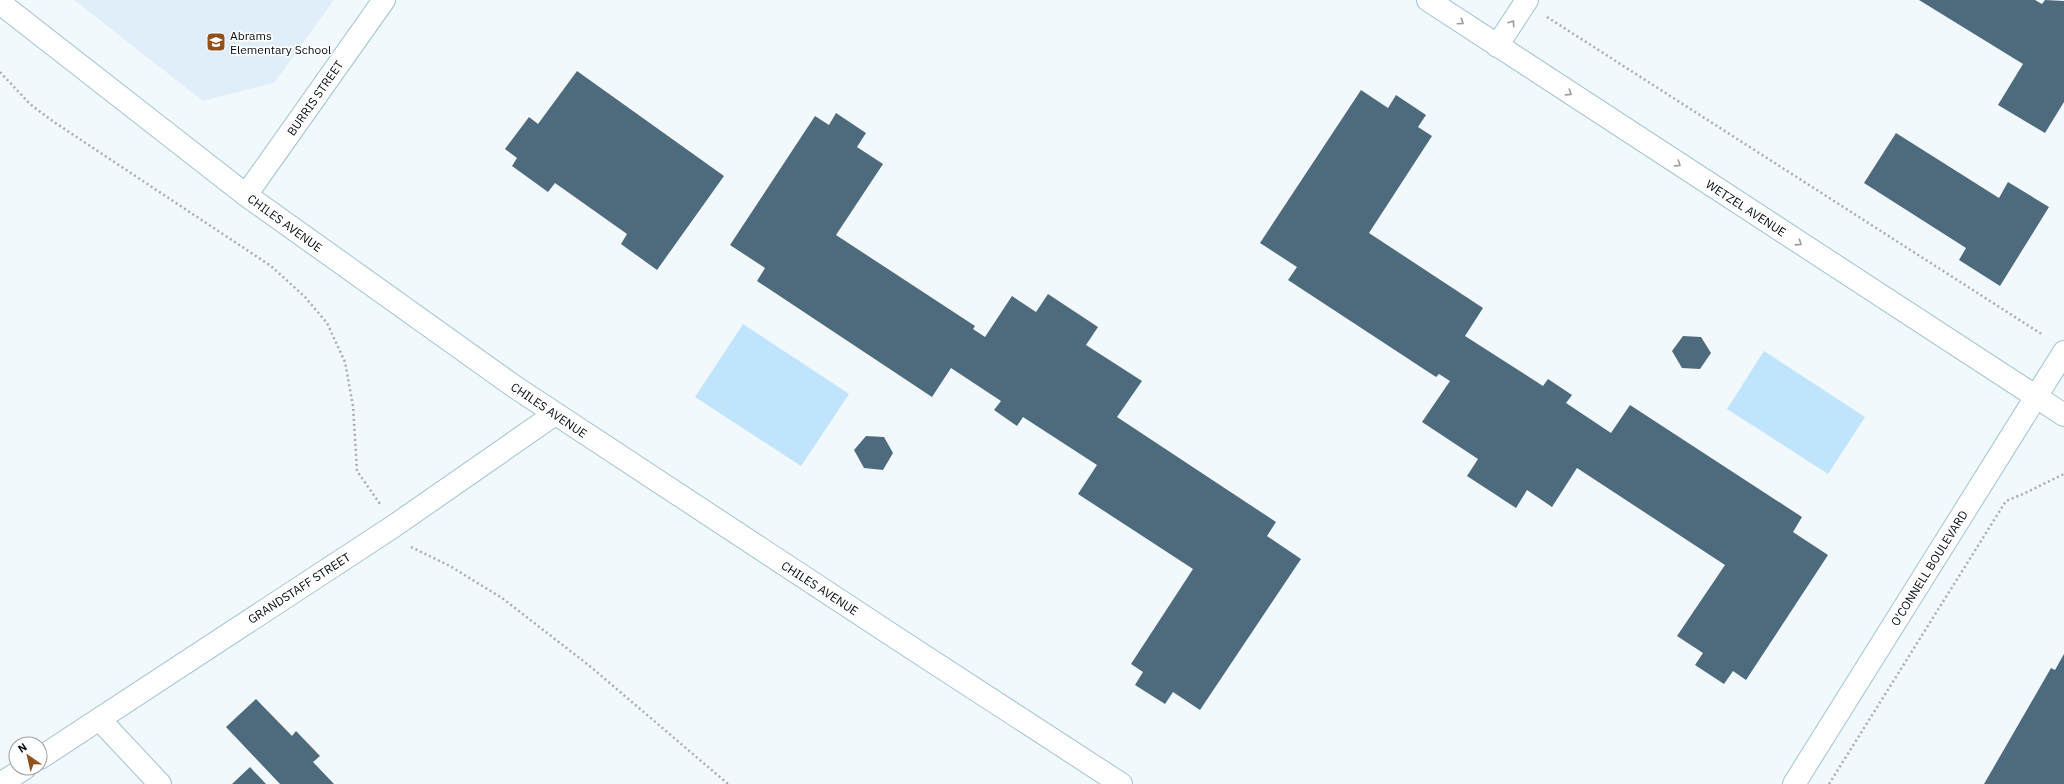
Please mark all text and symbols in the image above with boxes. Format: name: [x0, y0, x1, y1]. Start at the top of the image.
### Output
one-way arrow: [1457, 17, 1464, 25]
one-way arrow: [1507, 20, 1515, 27]
place label: Abrams Elementary School: [230, 28, 331, 57]
school or university icon: Abrams Elementary School: [205, 31, 227, 53]
street label: BURRIS STREET: [284, 57, 347, 138]
one-way arrow: [1565, 88, 1572, 95]
one-way arrow: [1674, 159, 1681, 166]
street label: WETZEL AVENUE: [1703, 177, 1789, 239]
street label: CHILES AVENUE: [245, 191, 325, 255]
one-way arrow: [1795, 238, 1802, 246]
street label: CHILES AVENUE: [508, 379, 590, 441]
street label: O'CONNELL BOULEVARD: [1887, 507, 1971, 629]
street label: GRANDSTAFF STREET: [245, 549, 353, 627]
street label: CHILES AVENUE: [779, 558, 861, 618]
north arrow: [8, 736, 48, 776]
text: N: [15, 740, 30, 756]

